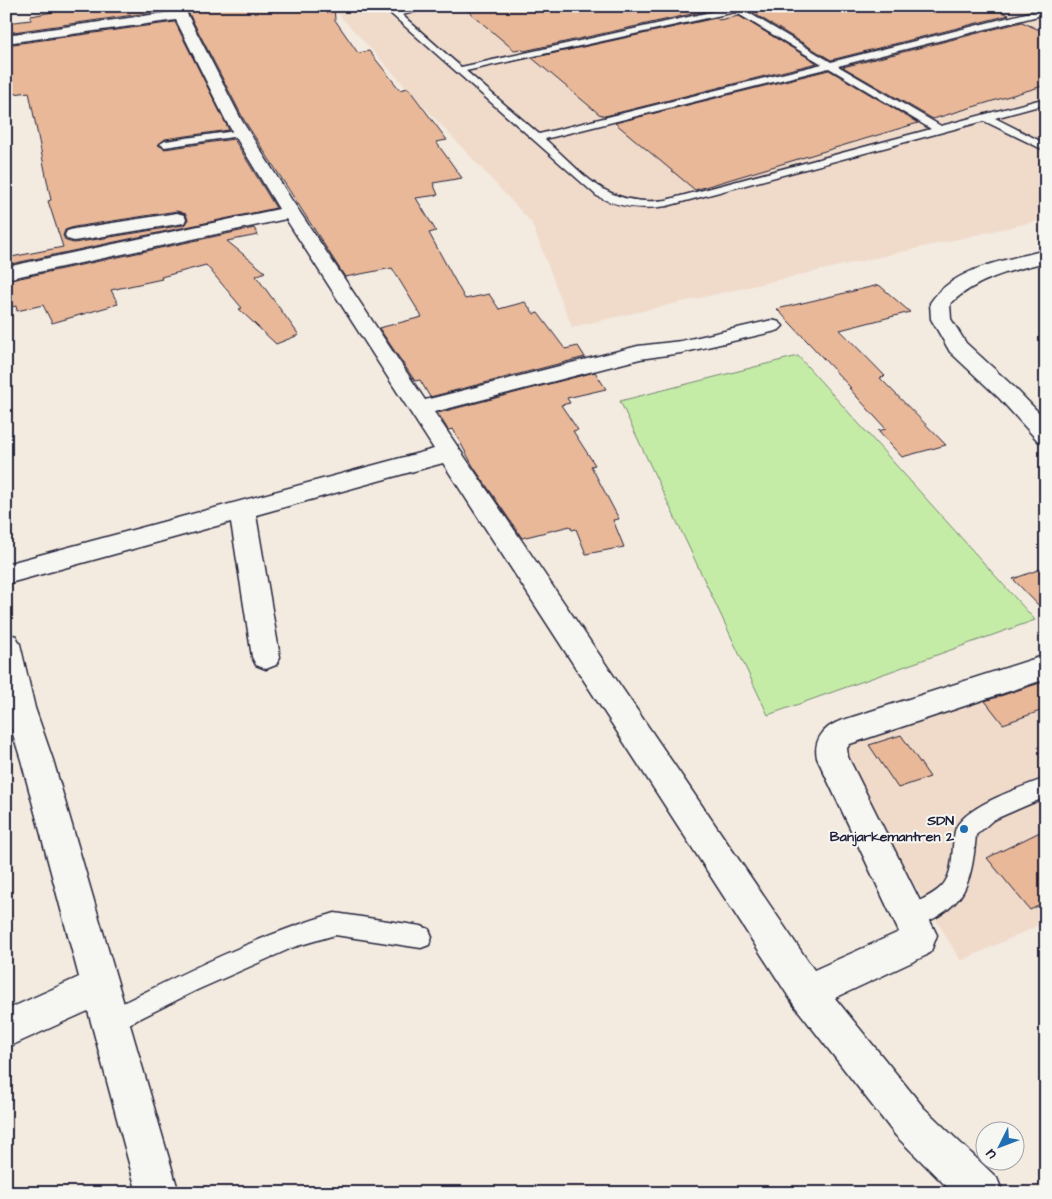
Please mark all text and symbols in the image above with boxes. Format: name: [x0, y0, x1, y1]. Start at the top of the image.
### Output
place label: SDN Banjarkemantren 2: [830, 811, 955, 847]
marker: SDN Banjarkemantren 2: [958, 823, 970, 835]
north arrow: [974, 1122, 1024, 1172]
text: U: [981, 1144, 1001, 1164]

